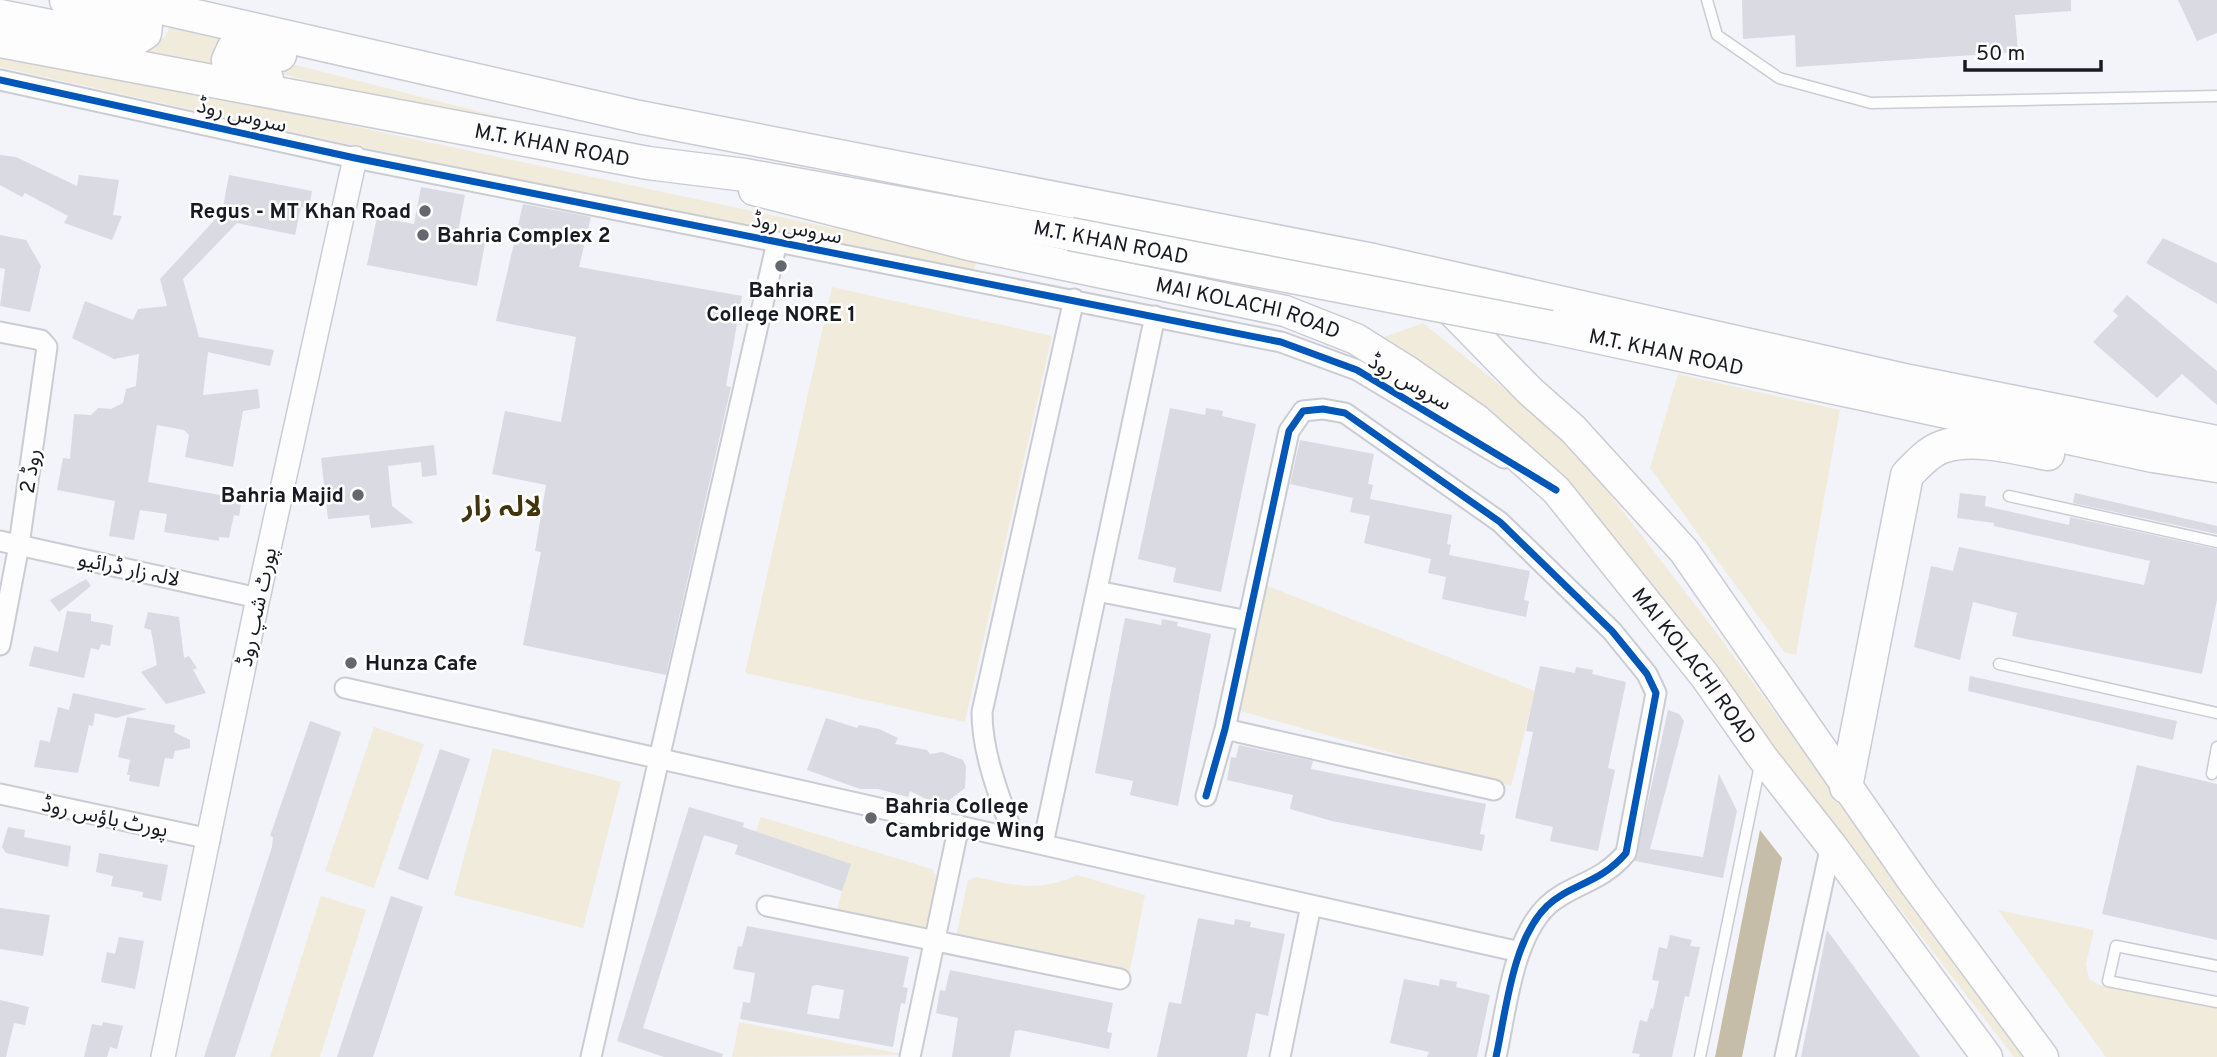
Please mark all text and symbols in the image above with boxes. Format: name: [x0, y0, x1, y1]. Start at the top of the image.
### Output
scale bar: [1965, 28, 2102, 72]
text: 50 m: [1976, 41, 2025, 68]
street label: سروس روڈ: [194, 93, 289, 140]
street label: M.T. KHAN ROAD: [472, 119, 632, 174]
place label: Regus - MT Khan Road: [190, 199, 411, 226]
marker: Regus - MT Khan Road: [417, 203, 433, 219]
street label: سروس روڈ: [749, 207, 844, 251]
street label: M.T. KHAN ROAD: [1031, 215, 1191, 272]
place label: Bahria Complex 2: [437, 223, 611, 250]
marker: Bahria Complex 2: [415, 227, 431, 243]
marker: Bahria College NORE 1: [773, 258, 789, 274]
street label: MAI KOLACHI ROAD: [1153, 272, 1344, 346]
place label: Bahria College NORE 1: [706, 278, 856, 329]
street label: M.T. KHAN ROAD: [1586, 324, 1746, 383]
street label: سروس روڈ: [1363, 349, 1456, 418]
street label: روڈ 2: [15, 447, 48, 496]
place label: Bahria Majid: [221, 483, 344, 510]
marker: Bahria Majid: [350, 487, 366, 503]
district label: لالہ زار: [461, 491, 542, 527]
street label: پورٹ شپ روڈ: [233, 545, 284, 669]
street label: لالہ زار ڈرائیو: [75, 547, 182, 594]
street label: MAI KOLACHI ROAD: [1625, 583, 1761, 751]
place label: Hunza Cafe: [365, 651, 477, 678]
marker: Hunza Cafe: [343, 655, 359, 671]
street label: پورٹ ہاؤس روڈ: [39, 792, 170, 845]
place label: Bahria College Cambridge Wing: [885, 794, 1045, 845]
marker: Bahria College Cambridge Wing: [863, 810, 879, 826]

